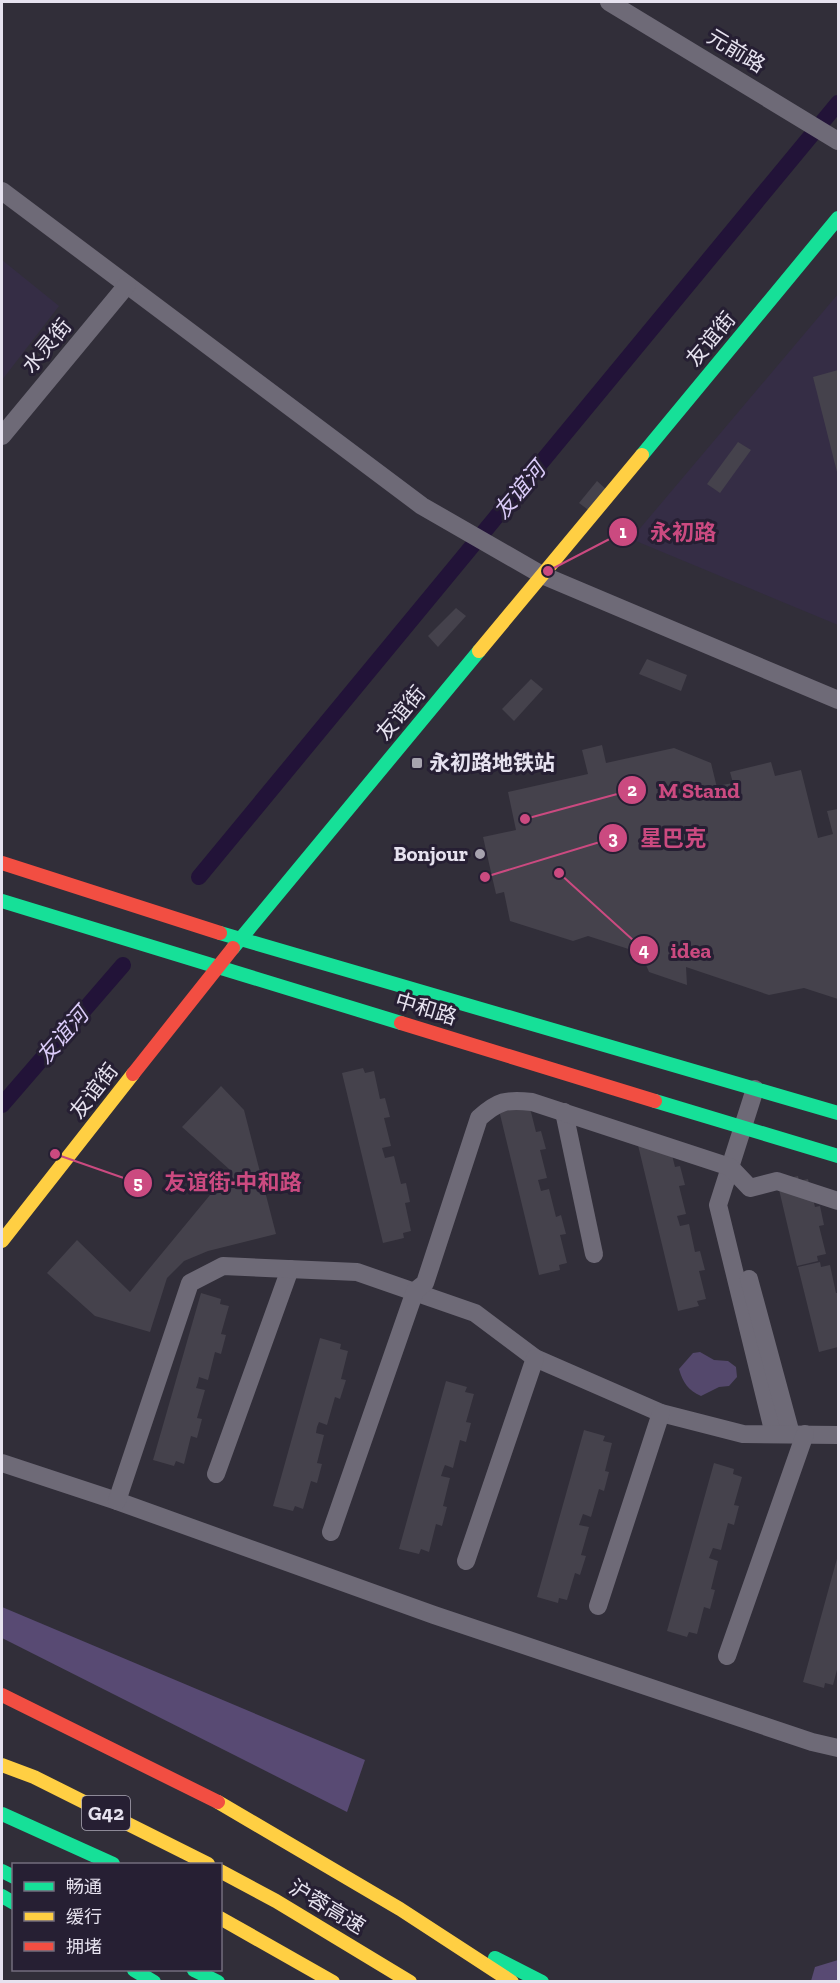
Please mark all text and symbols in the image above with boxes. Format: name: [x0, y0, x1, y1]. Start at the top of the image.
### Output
street label: 元前路: [703, 24, 770, 78]
street label: 友谊街: [681, 307, 740, 371]
street label: 水灵街: [17, 314, 76, 378]
water label: 友谊河: [488, 453, 554, 524]
callout: 永初路: [608, 512, 728, 552]
text: 永初路: [650, 519, 716, 546]
text: 1: [619, 521, 627, 543]
street label: 友谊街: [371, 681, 430, 745]
place label: 永初路地铁站: [429, 750, 555, 775]
marker: 永初路地铁站: [410, 756, 424, 770]
callout: M Stand: [617, 770, 752, 810]
text: M Stand: [658, 777, 740, 804]
text: 2: [627, 779, 637, 801]
callout: 星巴克: [598, 818, 718, 858]
text: 星巴克: [640, 825, 706, 852]
text: 3: [608, 827, 618, 849]
place label: Bonjour: [393, 841, 468, 866]
marker: Bonjour: [473, 847, 487, 861]
callout: idea: [629, 930, 724, 970]
text: idea: [671, 937, 711, 964]
text: 4: [639, 939, 649, 961]
street label: 中和路: [392, 987, 460, 1030]
water label: 友谊河: [31, 999, 97, 1069]
street label: 友谊街: [64, 1058, 123, 1123]
callout: 友谊街·中和路: [123, 1163, 314, 1203]
text: 友谊街·中和路: [164, 1169, 302, 1196]
text: 5: [133, 1172, 143, 1194]
road number: G42: [82, 1796, 130, 1830]
legend: [12, 1863, 222, 1971]
street label: 沪蓉高速: [285, 1874, 370, 1939]
text: 畅通: [66, 1876, 102, 1898]
text: 缓行: [66, 1906, 102, 1928]
text: 拥堵: [66, 1936, 102, 1958]

